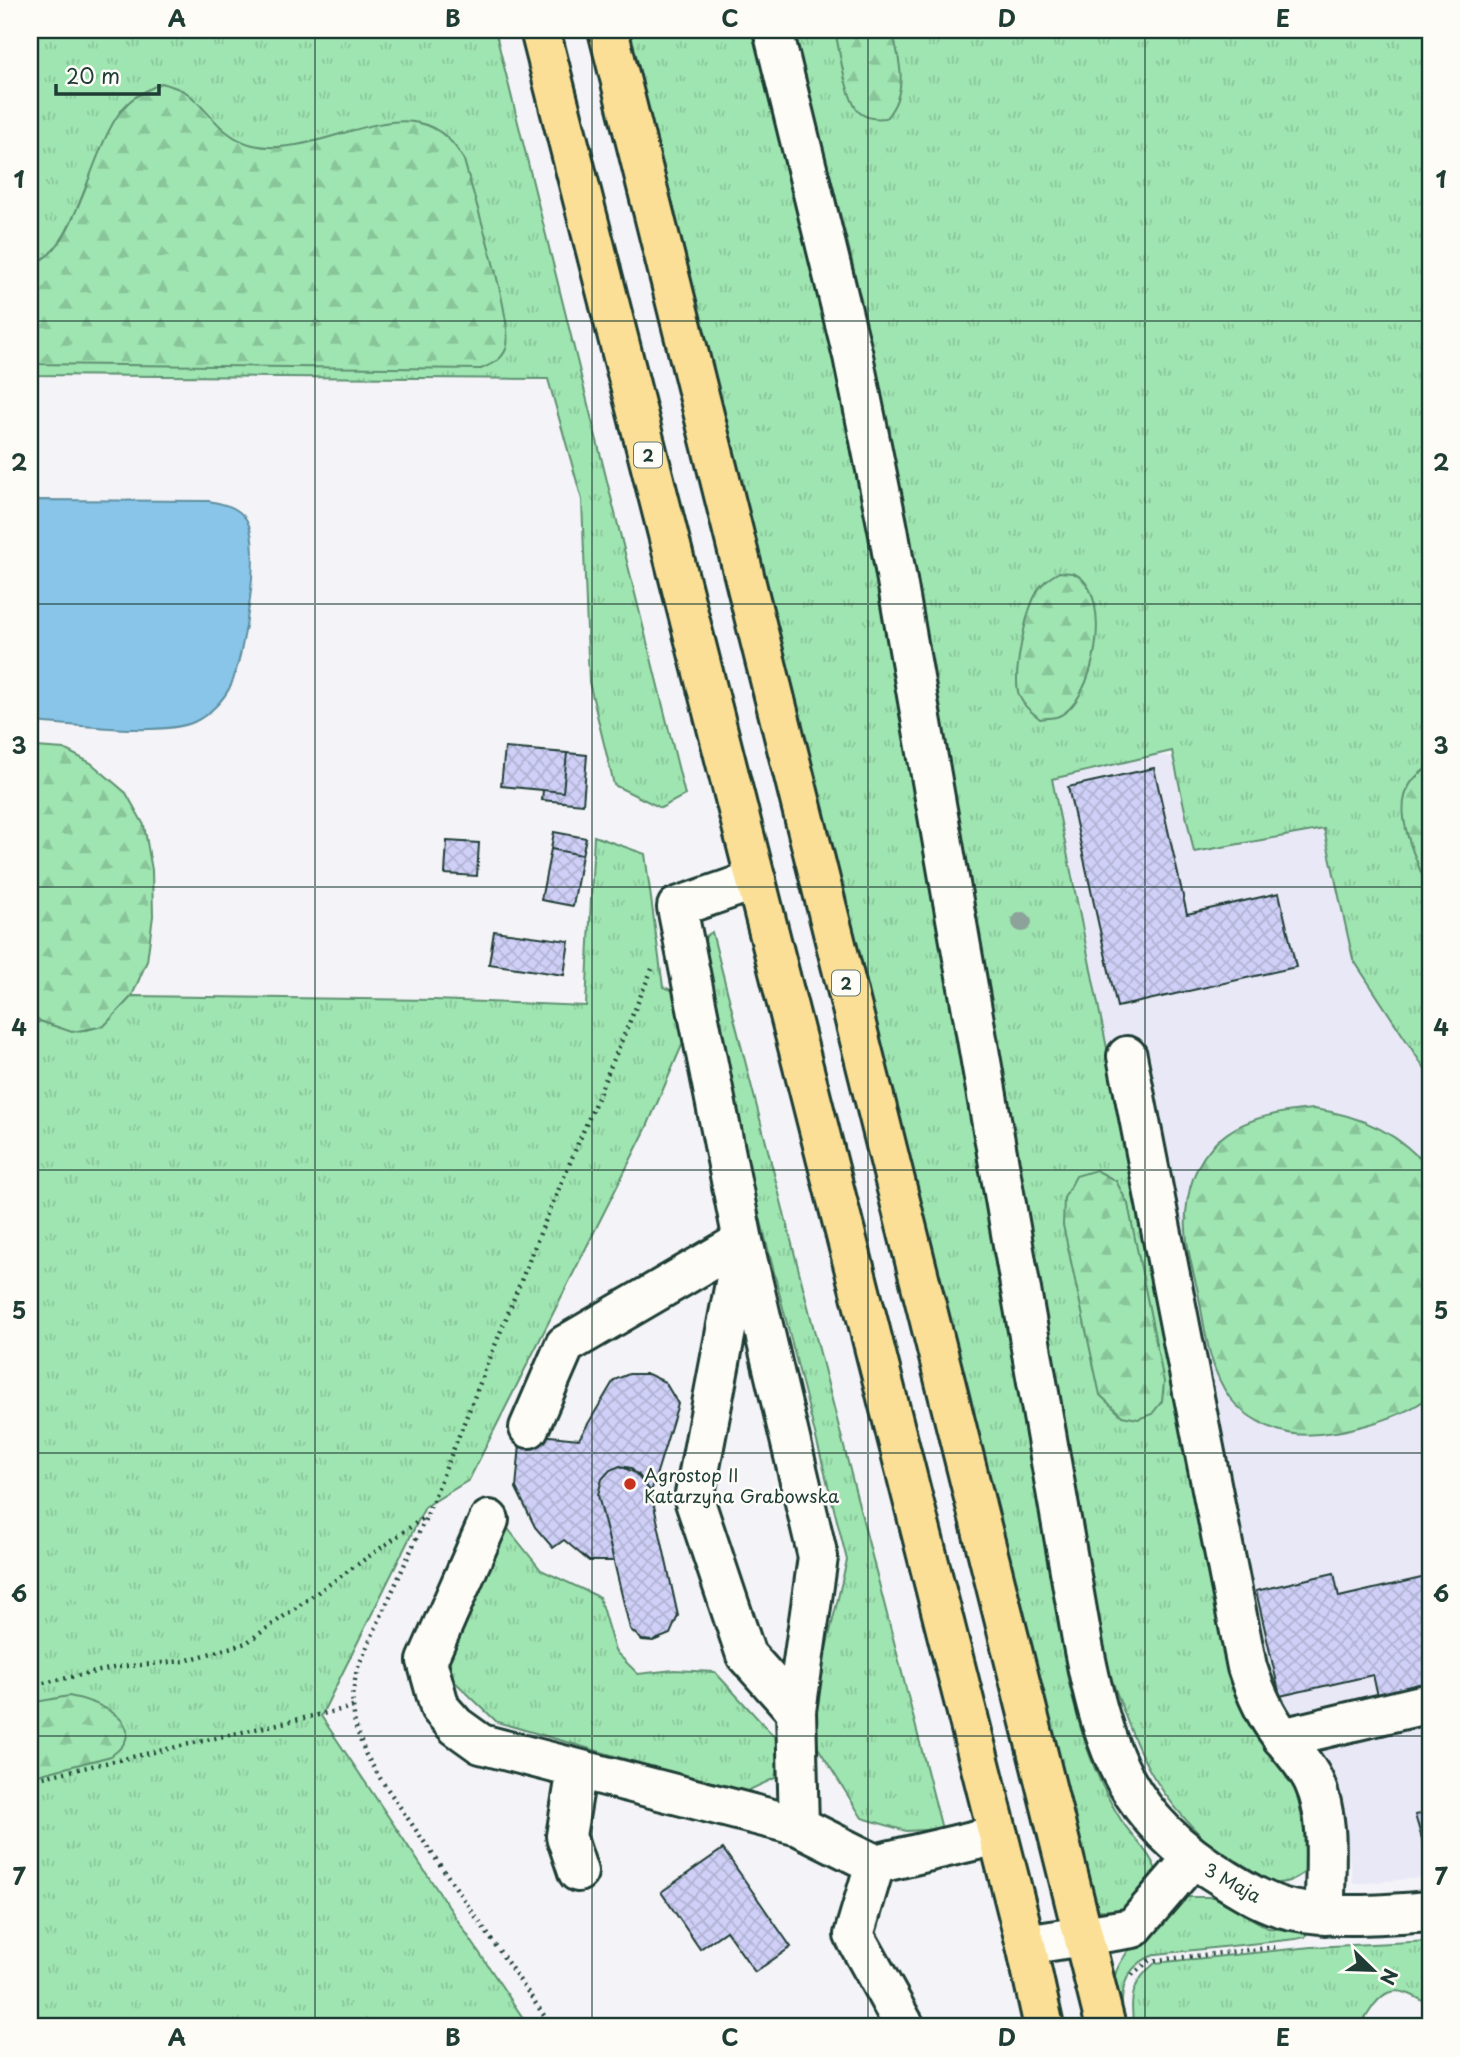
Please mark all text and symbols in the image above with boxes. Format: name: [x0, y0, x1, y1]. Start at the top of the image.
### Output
text: A: [168, 0, 186, 35]
text: B: [445, 0, 461, 35]
text: C: [721, 0, 739, 35]
text: D: [998, 0, 1016, 35]
text: E: [1276, 0, 1290, 35]
scale bar: [56, 52, 159, 96]
text: 20 m: [66, 59, 120, 91]
text: 1: [14, 161, 25, 196]
text: 1: [1436, 161, 1447, 196]
road number: 2: [634, 442, 662, 468]
text: 2: [11, 444, 27, 479]
text: 2: [1433, 444, 1449, 479]
text: 3: [11, 727, 27, 762]
text: 3: [1433, 727, 1449, 762]
road number: 2: [832, 970, 860, 995]
text: 4: [11, 1009, 27, 1044]
text: 4: [1433, 1009, 1449, 1044]
text: 5: [12, 1292, 26, 1327]
text: 5: [1434, 1292, 1448, 1327]
place label: Agrostop II Katarzyna Grabowska: [644, 1461, 840, 1509]
marker: Agrostop II Katarzyna Grabowska: [622, 1476, 638, 1492]
text: 6: [11, 1575, 27, 1610]
text: 6: [1433, 1575, 1449, 1610]
street label: 3 Maja: [1200, 1855, 1267, 1909]
text: 7: [12, 1858, 26, 1893]
text: 7: [1434, 1858, 1448, 1893]
north arrow: [1338, 1934, 1408, 2004]
text: N: [1374, 1965, 1405, 1989]
text: A: [168, 2019, 186, 2054]
text: B: [445, 2019, 461, 2054]
text: C: [721, 2019, 739, 2054]
text: D: [998, 2019, 1016, 2054]
text: E: [1276, 2019, 1290, 2054]

